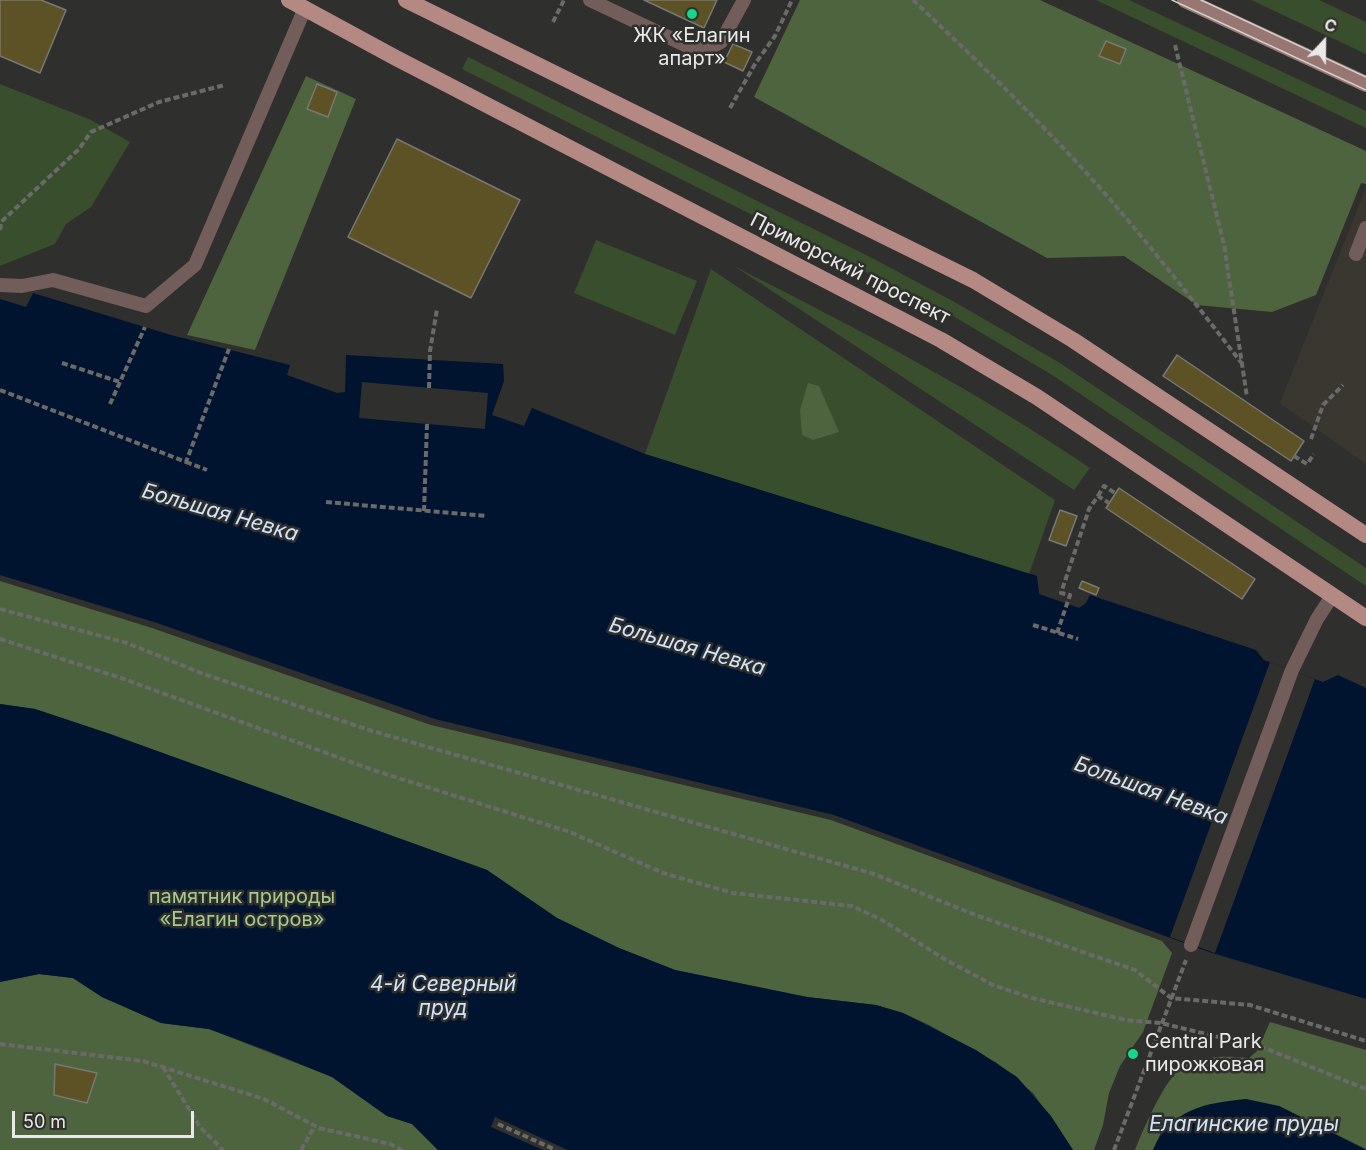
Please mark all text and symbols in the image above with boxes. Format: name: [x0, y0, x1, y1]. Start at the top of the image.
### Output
marker: ЖК «Елагин апарт»: [685, 7, 699, 21]
north arrow: [1294, 12, 1354, 72]
text: С: [1322, 14, 1340, 37]
place label: ЖК «Елагин апарт»: [633, 24, 751, 71]
street label: Приморский проспект: [746, 208, 954, 330]
water label: Большая Невка: [139, 479, 301, 547]
water label: Большая Невка: [606, 613, 768, 681]
water label: Большая Невка: [1071, 752, 1231, 830]
park label: памятник природы «Елагин остров»: [149, 885, 335, 932]
water label: 4-й Северный пруд: [370, 972, 516, 1022]
place label: Central Park пирожковая: [1145, 1030, 1265, 1077]
marker: Central Park пирожковая: [1126, 1047, 1140, 1061]
scale bar: [15, 1099, 196, 1137]
text: 50 m: [23, 1111, 66, 1132]
water label: Елагинские пруды: [1149, 1112, 1339, 1138]

